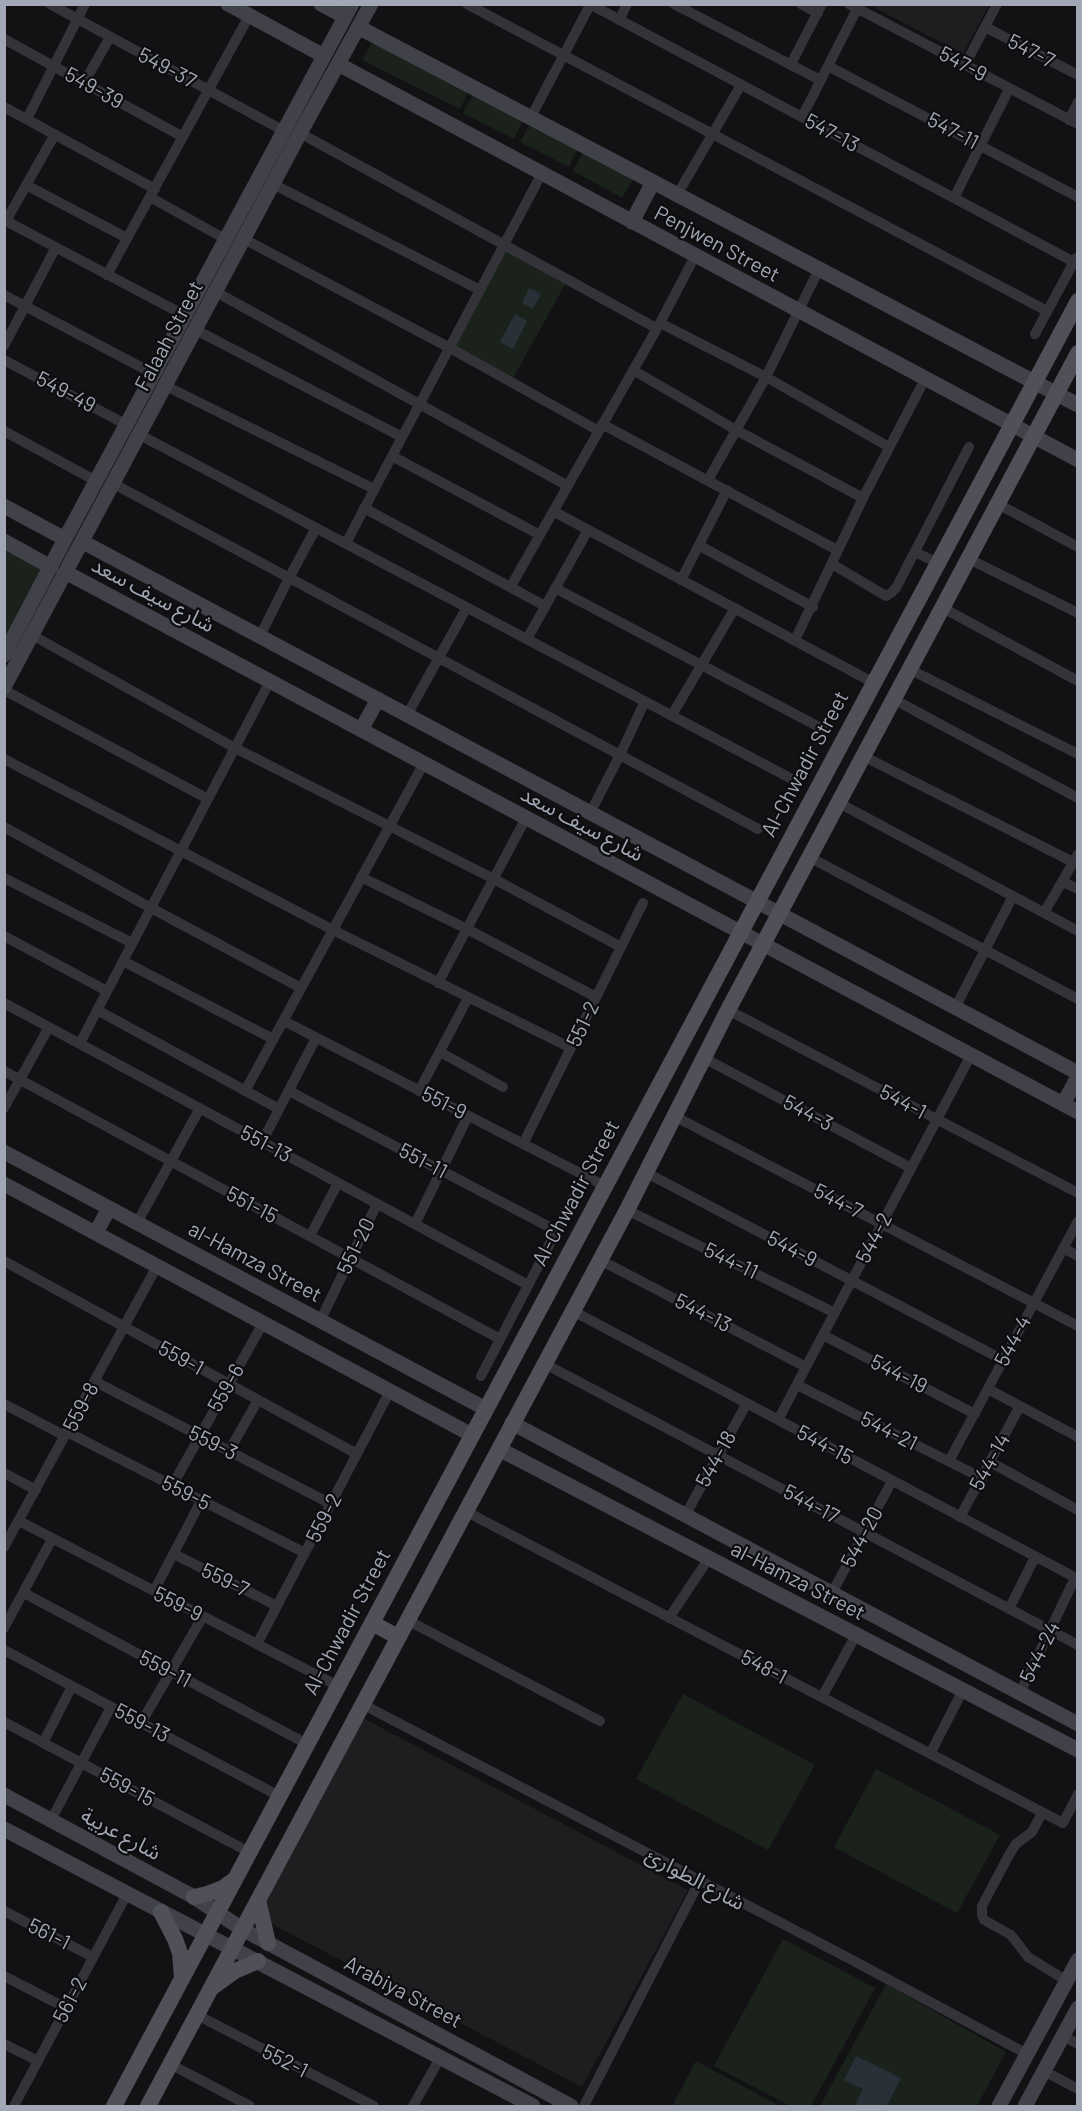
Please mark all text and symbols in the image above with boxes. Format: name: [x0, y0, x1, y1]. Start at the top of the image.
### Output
street label: 547-7: [1003, 29, 1059, 73]
street label: 547-9: [935, 41, 991, 87]
street label: 549-37: [134, 42, 200, 94]
street label: 549-39: [60, 62, 128, 114]
street label: 547-11: [923, 107, 983, 155]
street label: 547-13: [800, 108, 864, 158]
street label: Penjwen Street: [650, 200, 784, 288]
street label: Falaah Street: [129, 277, 209, 395]
street label: 549-49: [32, 366, 100, 418]
street label: شارع سيف سعد: [87, 552, 219, 638]
street label: Al-Chwadir Street: [756, 687, 854, 841]
street label: شارع سيف سعد: [516, 781, 648, 867]
street label: 551-2: [561, 997, 605, 1051]
street label: 544-1: [875, 1079, 931, 1125]
street label: 551-9: [417, 1081, 471, 1125]
street label: 544-3: [779, 1089, 837, 1137]
street label: Al-Chwadir Street: [527, 1116, 625, 1270]
street label: 551-13: [236, 1120, 296, 1168]
street label: 551-11: [394, 1138, 452, 1184]
street label: 544-7: [809, 1178, 867, 1224]
street label: 551-15: [222, 1181, 282, 1229]
street label: 544-2: [850, 1208, 898, 1268]
street label: 551-20: [332, 1214, 380, 1278]
street label: al-Hamza Street: [184, 1216, 326, 1308]
street label: 544-9: [763, 1225, 821, 1273]
street label: 544-11: [700, 1237, 762, 1285]
street label: 544-13: [670, 1288, 736, 1338]
street label: 544-4: [989, 1311, 1037, 1371]
street label: 559-1: [154, 1335, 208, 1381]
street label: 544-19: [866, 1349, 932, 1399]
street label: 559-6: [202, 1359, 250, 1417]
street label: 559-8: [58, 1378, 104, 1436]
street label: 544-21: [856, 1406, 922, 1456]
street label: 559-3: [184, 1420, 242, 1466]
street label: 544-15: [792, 1420, 858, 1470]
street label: 544-18: [690, 1426, 742, 1492]
street label: 544-14: [964, 1429, 1016, 1495]
street label: 559-5: [157, 1470, 215, 1516]
street label: 544-17: [779, 1479, 843, 1529]
street label: 559-2: [301, 1489, 347, 1547]
street label: 544-20: [836, 1502, 888, 1572]
street label: al-Hamza Street: [727, 1536, 869, 1626]
street label: Al-Chwadir Street: [298, 1545, 396, 1699]
street label: 559-7: [197, 1558, 253, 1602]
street label: 559-9: [149, 1581, 207, 1627]
street label: 544-24: [1014, 1617, 1066, 1687]
street label: 548-1: [736, 1644, 792, 1690]
street label: 559-11: [135, 1645, 195, 1693]
street label: 559-13: [110, 1698, 174, 1748]
street label: 559-15: [95, 1762, 159, 1812]
street label: شارع عربية: [77, 1802, 165, 1866]
street label: شارع الطوارئ: [641, 1842, 749, 1916]
street label: 561-1: [24, 1913, 74, 1955]
street label: Arabiya Street: [340, 1950, 466, 2034]
street label: 561-2: [48, 1973, 92, 2027]
street label: 552-1: [258, 2039, 312, 2083]

